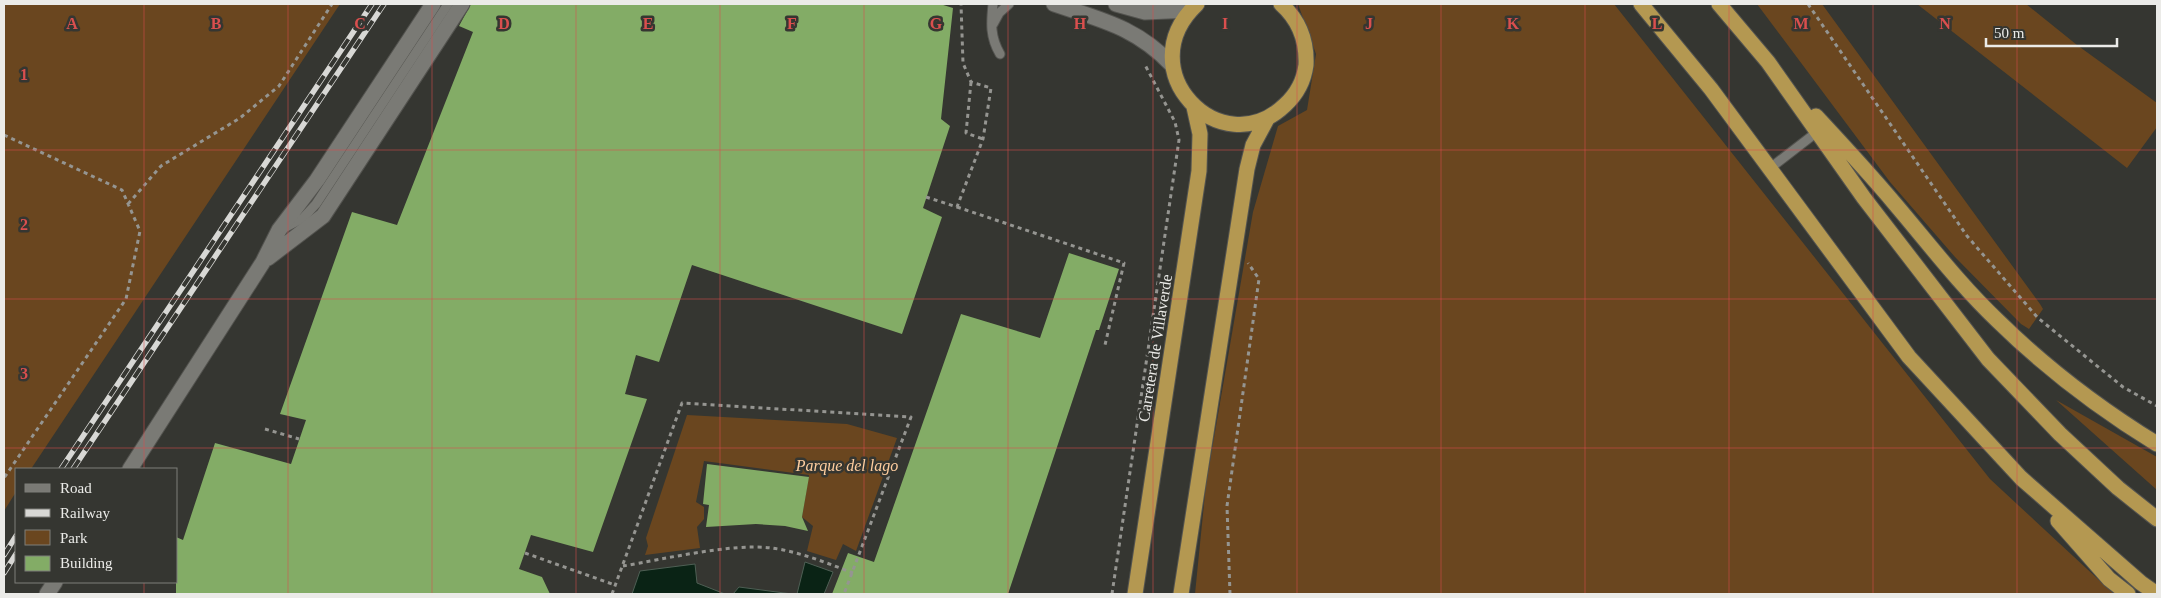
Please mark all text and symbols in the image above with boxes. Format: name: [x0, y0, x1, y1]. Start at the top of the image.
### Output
text: A: [66, 15, 78, 32]
text: B: [211, 15, 222, 32]
text: C: [354, 15, 366, 32]
text: D: [498, 15, 510, 32]
text: E: [643, 15, 653, 32]
text: F: [787, 15, 797, 32]
text: G: [930, 15, 943, 32]
text: H: [1074, 15, 1087, 32]
text: I: [1222, 15, 1228, 32]
text: J: [1365, 15, 1373, 32]
text: K: [1507, 15, 1520, 32]
text: L: [1652, 15, 1662, 32]
text: M: [1793, 15, 1809, 32]
text: N: [1939, 15, 1951, 32]
scale bar: [1986, 15, 2117, 47]
text: 50 m: [1994, 25, 2025, 41]
text: 1: [20, 66, 28, 83]
text: 2: [20, 216, 28, 233]
street label: Carretera de Villaverde: [1135, 273, 1175, 423]
text: 3: [20, 365, 28, 382]
park label: Parque del lago: [795, 457, 898, 475]
legend: [15, 468, 178, 583]
text: Road: [60, 480, 92, 496]
text: Railway: [60, 505, 110, 521]
text: Park: [60, 530, 88, 546]
text: Building: [60, 555, 113, 571]

